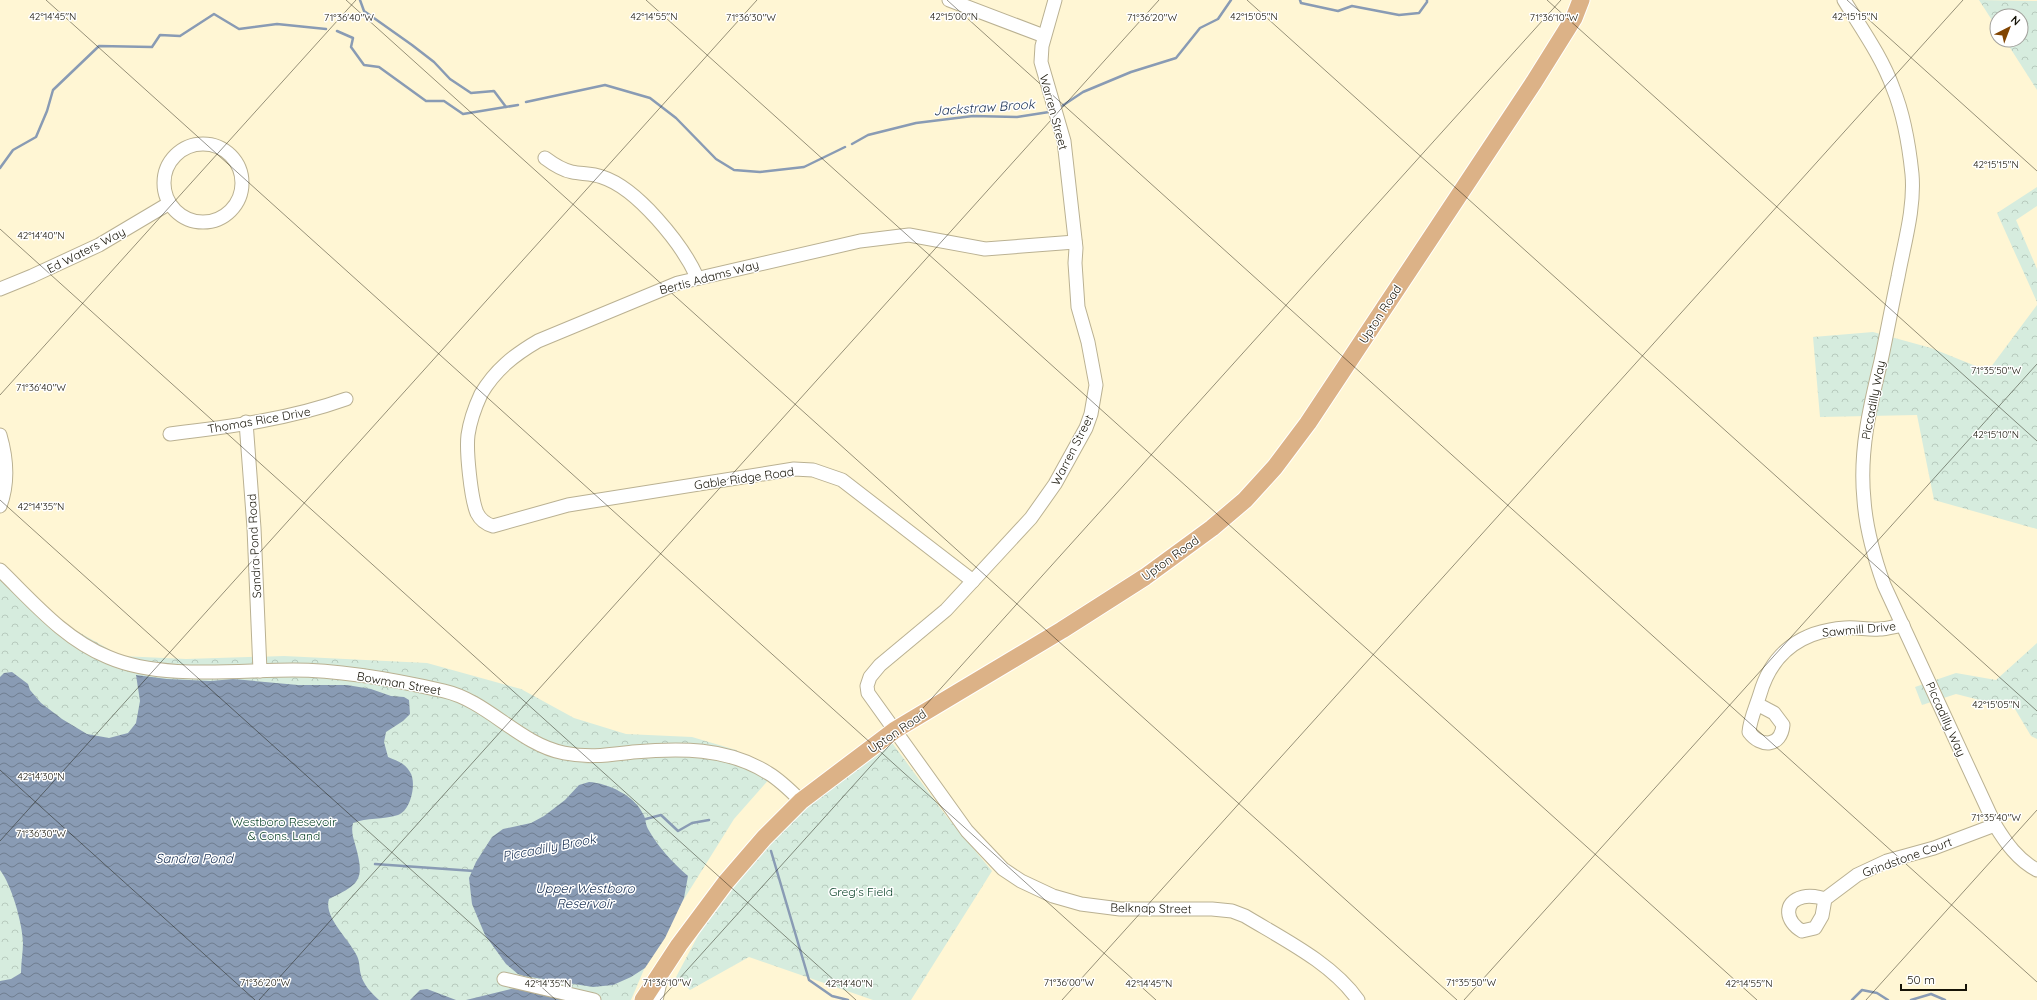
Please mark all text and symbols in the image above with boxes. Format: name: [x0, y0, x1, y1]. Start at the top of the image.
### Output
north arrow: [1989, 8, 2029, 48]
text: 42°14'45"N: [30, 10, 76, 23]
text: 42°14'55"N: [631, 10, 677, 23]
text: 42°15'00"N: [930, 10, 978, 23]
text: 42°15'05"N: [1230, 10, 1278, 23]
text: 42°15'15"N: [1832, 10, 1878, 23]
text: 71°36'40"W: [324, 11, 374, 24]
text: 71°36'30"W: [726, 11, 776, 24]
text: 71°36'20"W: [1127, 11, 1177, 24]
text: 71°36'10"W: [1530, 11, 1578, 24]
text: N: [2008, 13, 2023, 28]
street label: Warren Street: [1037, 73, 1071, 151]
water label: Jackstraw Brook: [933, 95, 1036, 119]
text: 42°15'15"N: [1973, 158, 2019, 171]
street label: Ed Waters Way: [44, 224, 128, 276]
text: 42°14'40"N: [17, 229, 65, 242]
street label: Bertis Adams Way: [658, 256, 760, 298]
street label: Upton Road: [1355, 282, 1405, 346]
street label: Piccadilly Way: [1858, 359, 1888, 441]
text: 71°35'50"W: [1971, 364, 2021, 377]
text: 71°36'40"W: [16, 381, 66, 394]
street label: Thomas Rice Drive: [206, 404, 312, 436]
street label: Warren Street: [1048, 412, 1096, 488]
text: 42°15'10"N: [1973, 428, 2019, 441]
street label: Gable Ridge Road: [693, 464, 795, 492]
street label: Sandra Pond Road: [244, 493, 264, 599]
text: 42°14'35"N: [18, 500, 64, 513]
street label: Upton Road: [1138, 532, 1202, 584]
street label: Sawmill Drive: [1821, 618, 1897, 640]
street label: Bowman Street: [356, 668, 442, 698]
street label: Piccadilly Way: [1923, 679, 1969, 759]
text: 42°15'05"N: [1972, 698, 2020, 711]
street label: Upton Road: [865, 706, 929, 756]
text: 42°14'30"N: [17, 770, 65, 783]
text: 71°35'40"W: [1971, 811, 2021, 824]
park label: Westboro Resevoir & Cons. Land: [231, 814, 337, 843]
text: 71°36'30"W: [16, 827, 66, 840]
water label: Piccadilly Brook: [501, 830, 598, 864]
street label: Grindstone Court: [1860, 834, 1954, 880]
water label: Sandra Pond: [155, 850, 235, 866]
water label: Upper Westboro Reservoir: [535, 880, 636, 911]
park label: Greg's Field: [829, 884, 893, 899]
street label: Belknap Street: [1110, 900, 1192, 916]
scale bar: [1901, 966, 1966, 992]
text: 50 m: [1907, 972, 1935, 987]
text: 71°36'20"W: [240, 976, 290, 989]
text: 71°36'10"W: [643, 976, 691, 989]
text: 71°36'00"W: [1044, 976, 1095, 989]
text: 71°35'50"W: [1446, 976, 1496, 989]
text: 42°14'35"N: [525, 977, 571, 990]
text: 42°14'40"N: [825, 977, 873, 990]
text: 42°14'45"N: [1126, 977, 1172, 990]
text: 42°14'55"N: [1726, 977, 1772, 990]

